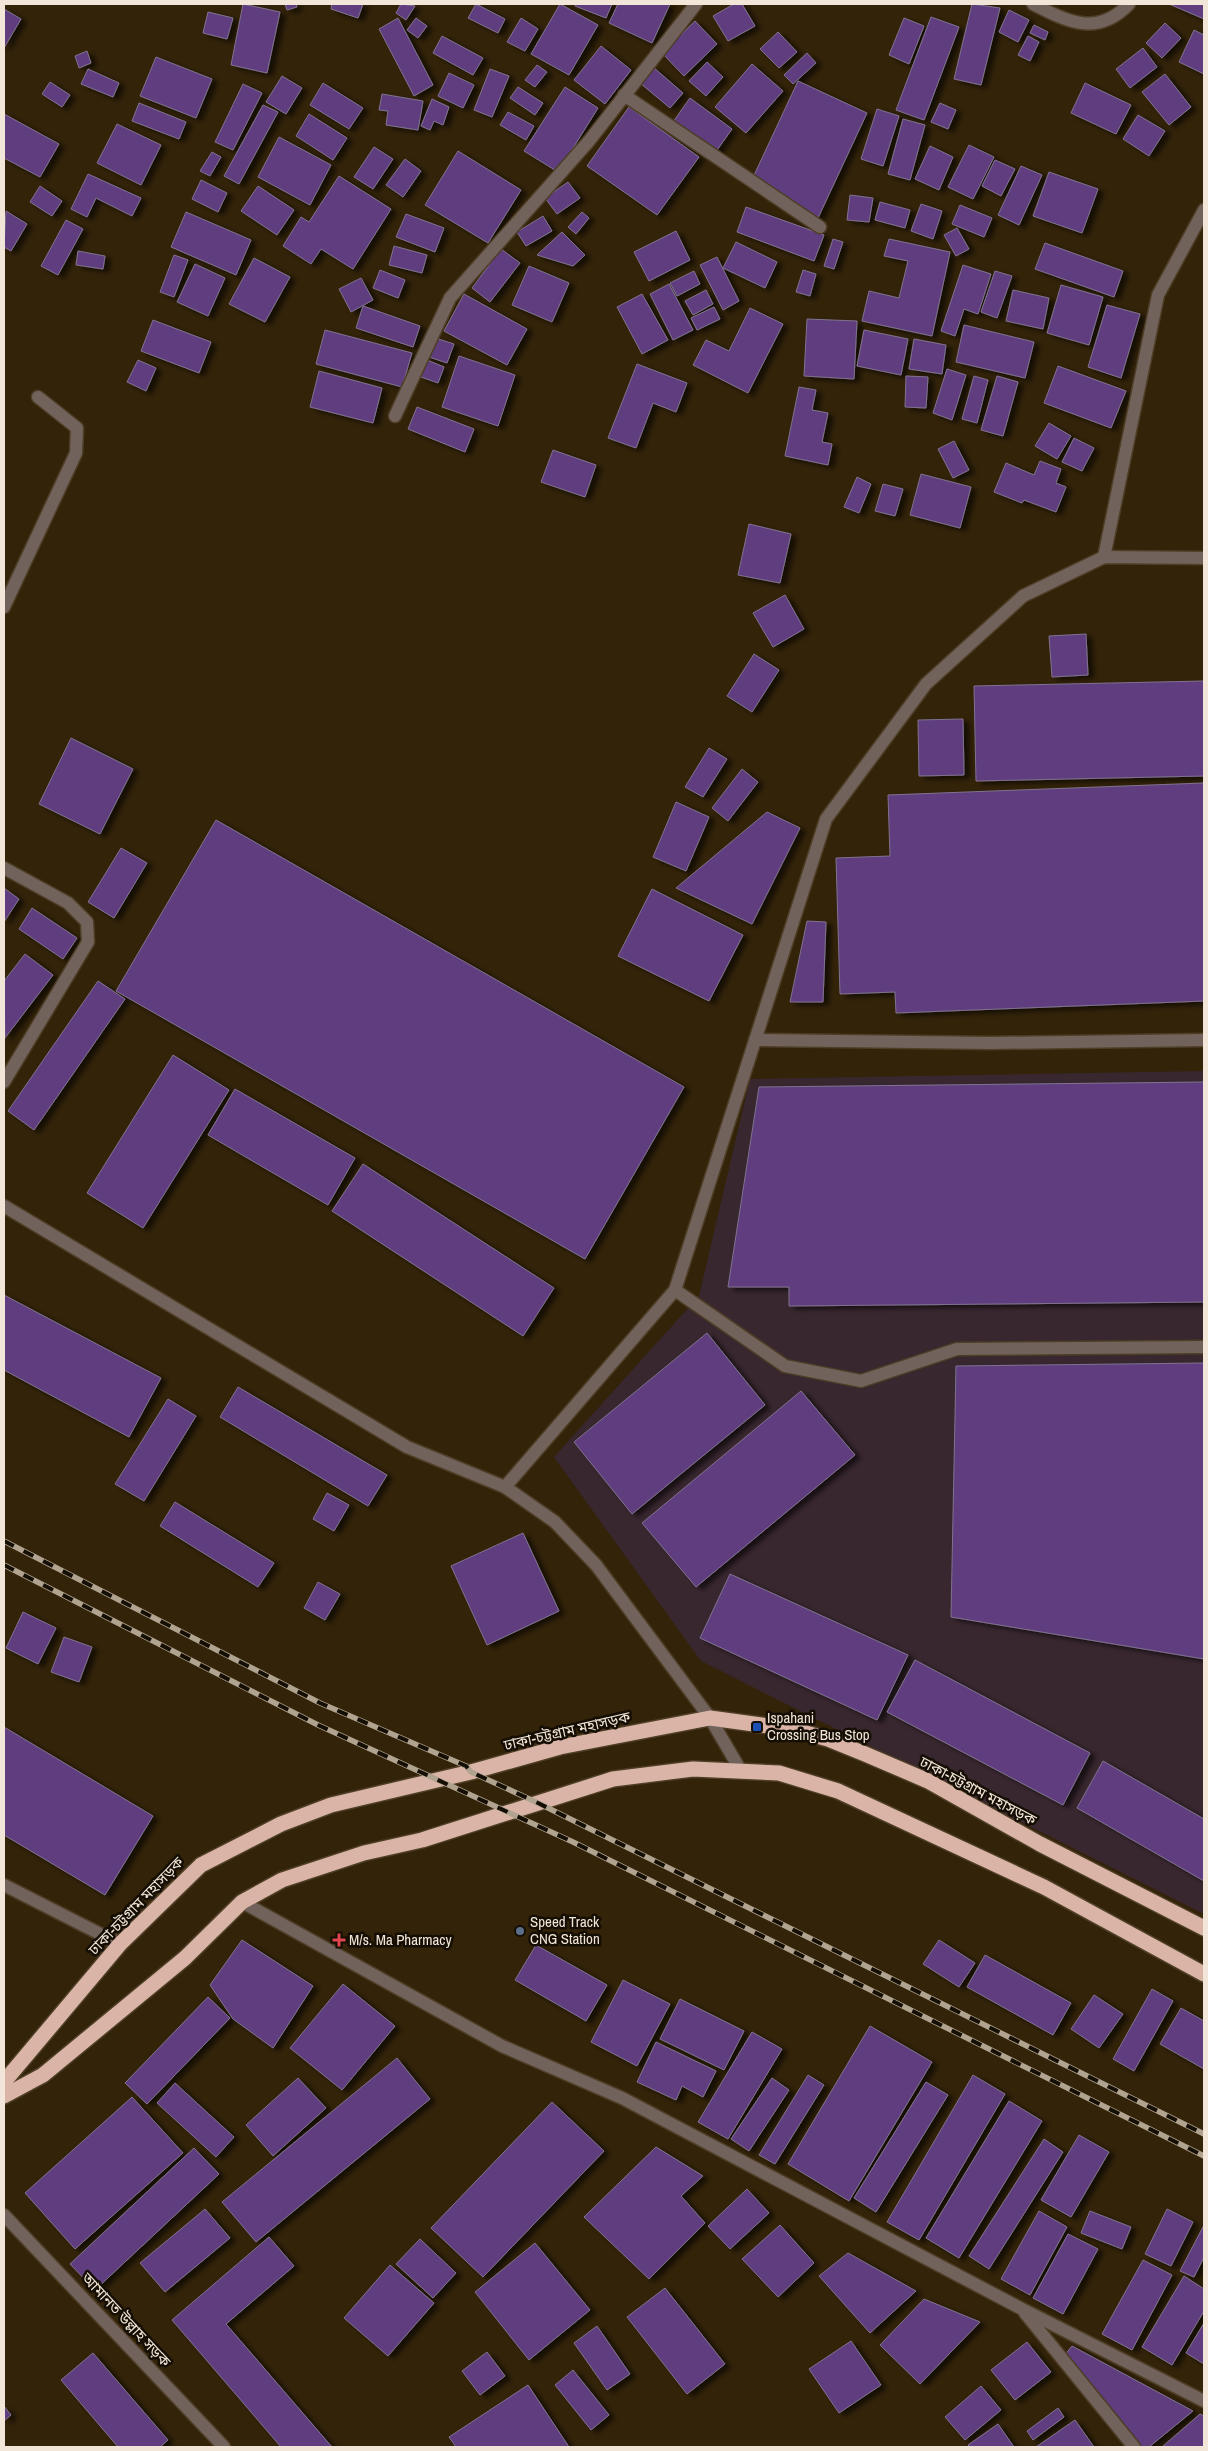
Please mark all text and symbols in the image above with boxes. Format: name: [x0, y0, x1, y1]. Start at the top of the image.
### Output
street label: ঢাকা-চট্টগ্রাম মহাসড়ক: [501, 1706, 633, 1756]
place label: Ispahani Crossing Bus Stop: [767, 1707, 870, 1745]
marker: Ispahani Crossing Bus Stop: [751, 1721, 763, 1733]
street label: ঢাকা-চট্টগ্রাম মহাসড়ক: [915, 1750, 1041, 1831]
street label: ঢাকা-চট্টগ্রাম মহাসড়ক: [83, 1851, 189, 1960]
place label: Speed Track CNG Station: [530, 1911, 600, 1949]
marker: Speed Track CNG Station: [514, 1925, 526, 1937]
place label: M/s. Ma Pharmacy: [349, 1929, 452, 1950]
marker: M/s. Ma Pharmacy: [333, 1934, 345, 1946]
street label: আমানত উল্লাহ সড়ক: [76, 2267, 176, 2372]

